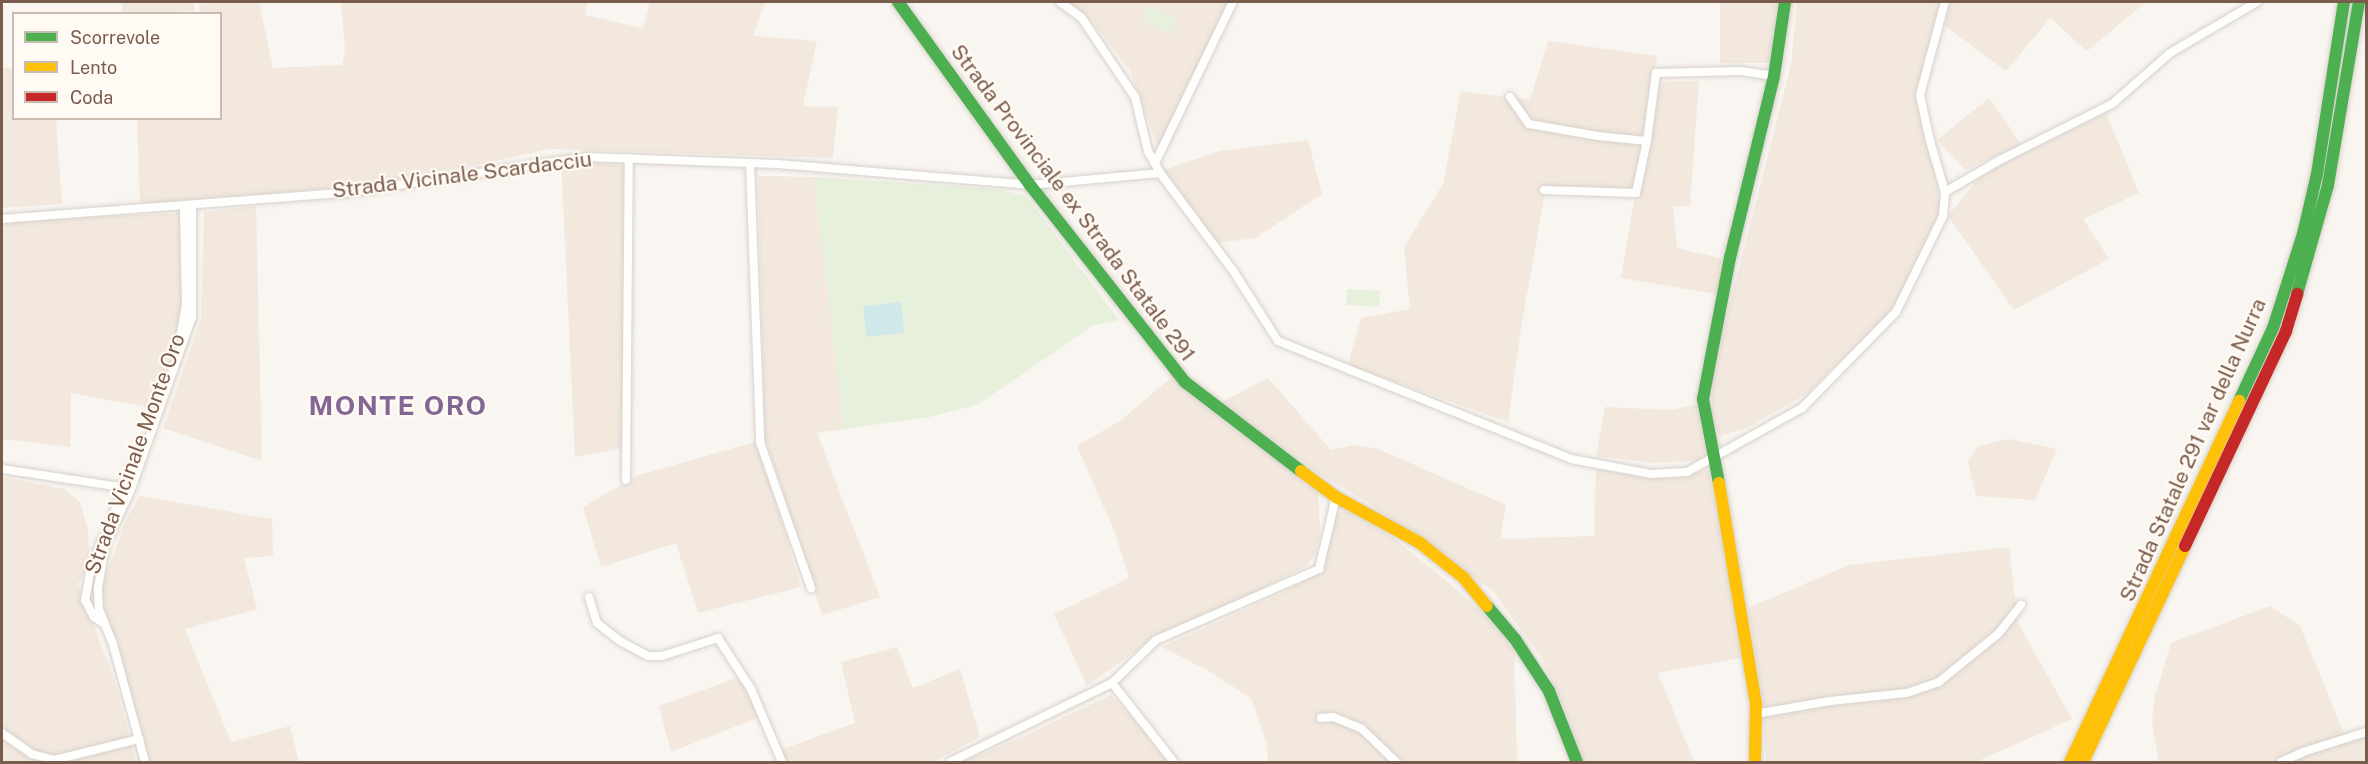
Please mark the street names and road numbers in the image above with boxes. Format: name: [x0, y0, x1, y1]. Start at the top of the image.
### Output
street label: Strada Provinciale ex Strada Statale 291: [945, 39, 1201, 367]
street label: Strada Vicinale Scardacciu: [330, 147, 594, 203]
street label: Strada Statale 291 var della Nurra: [2114, 294, 2272, 606]
street label: Strada Vicinale Monte Oro: [80, 330, 190, 578]

